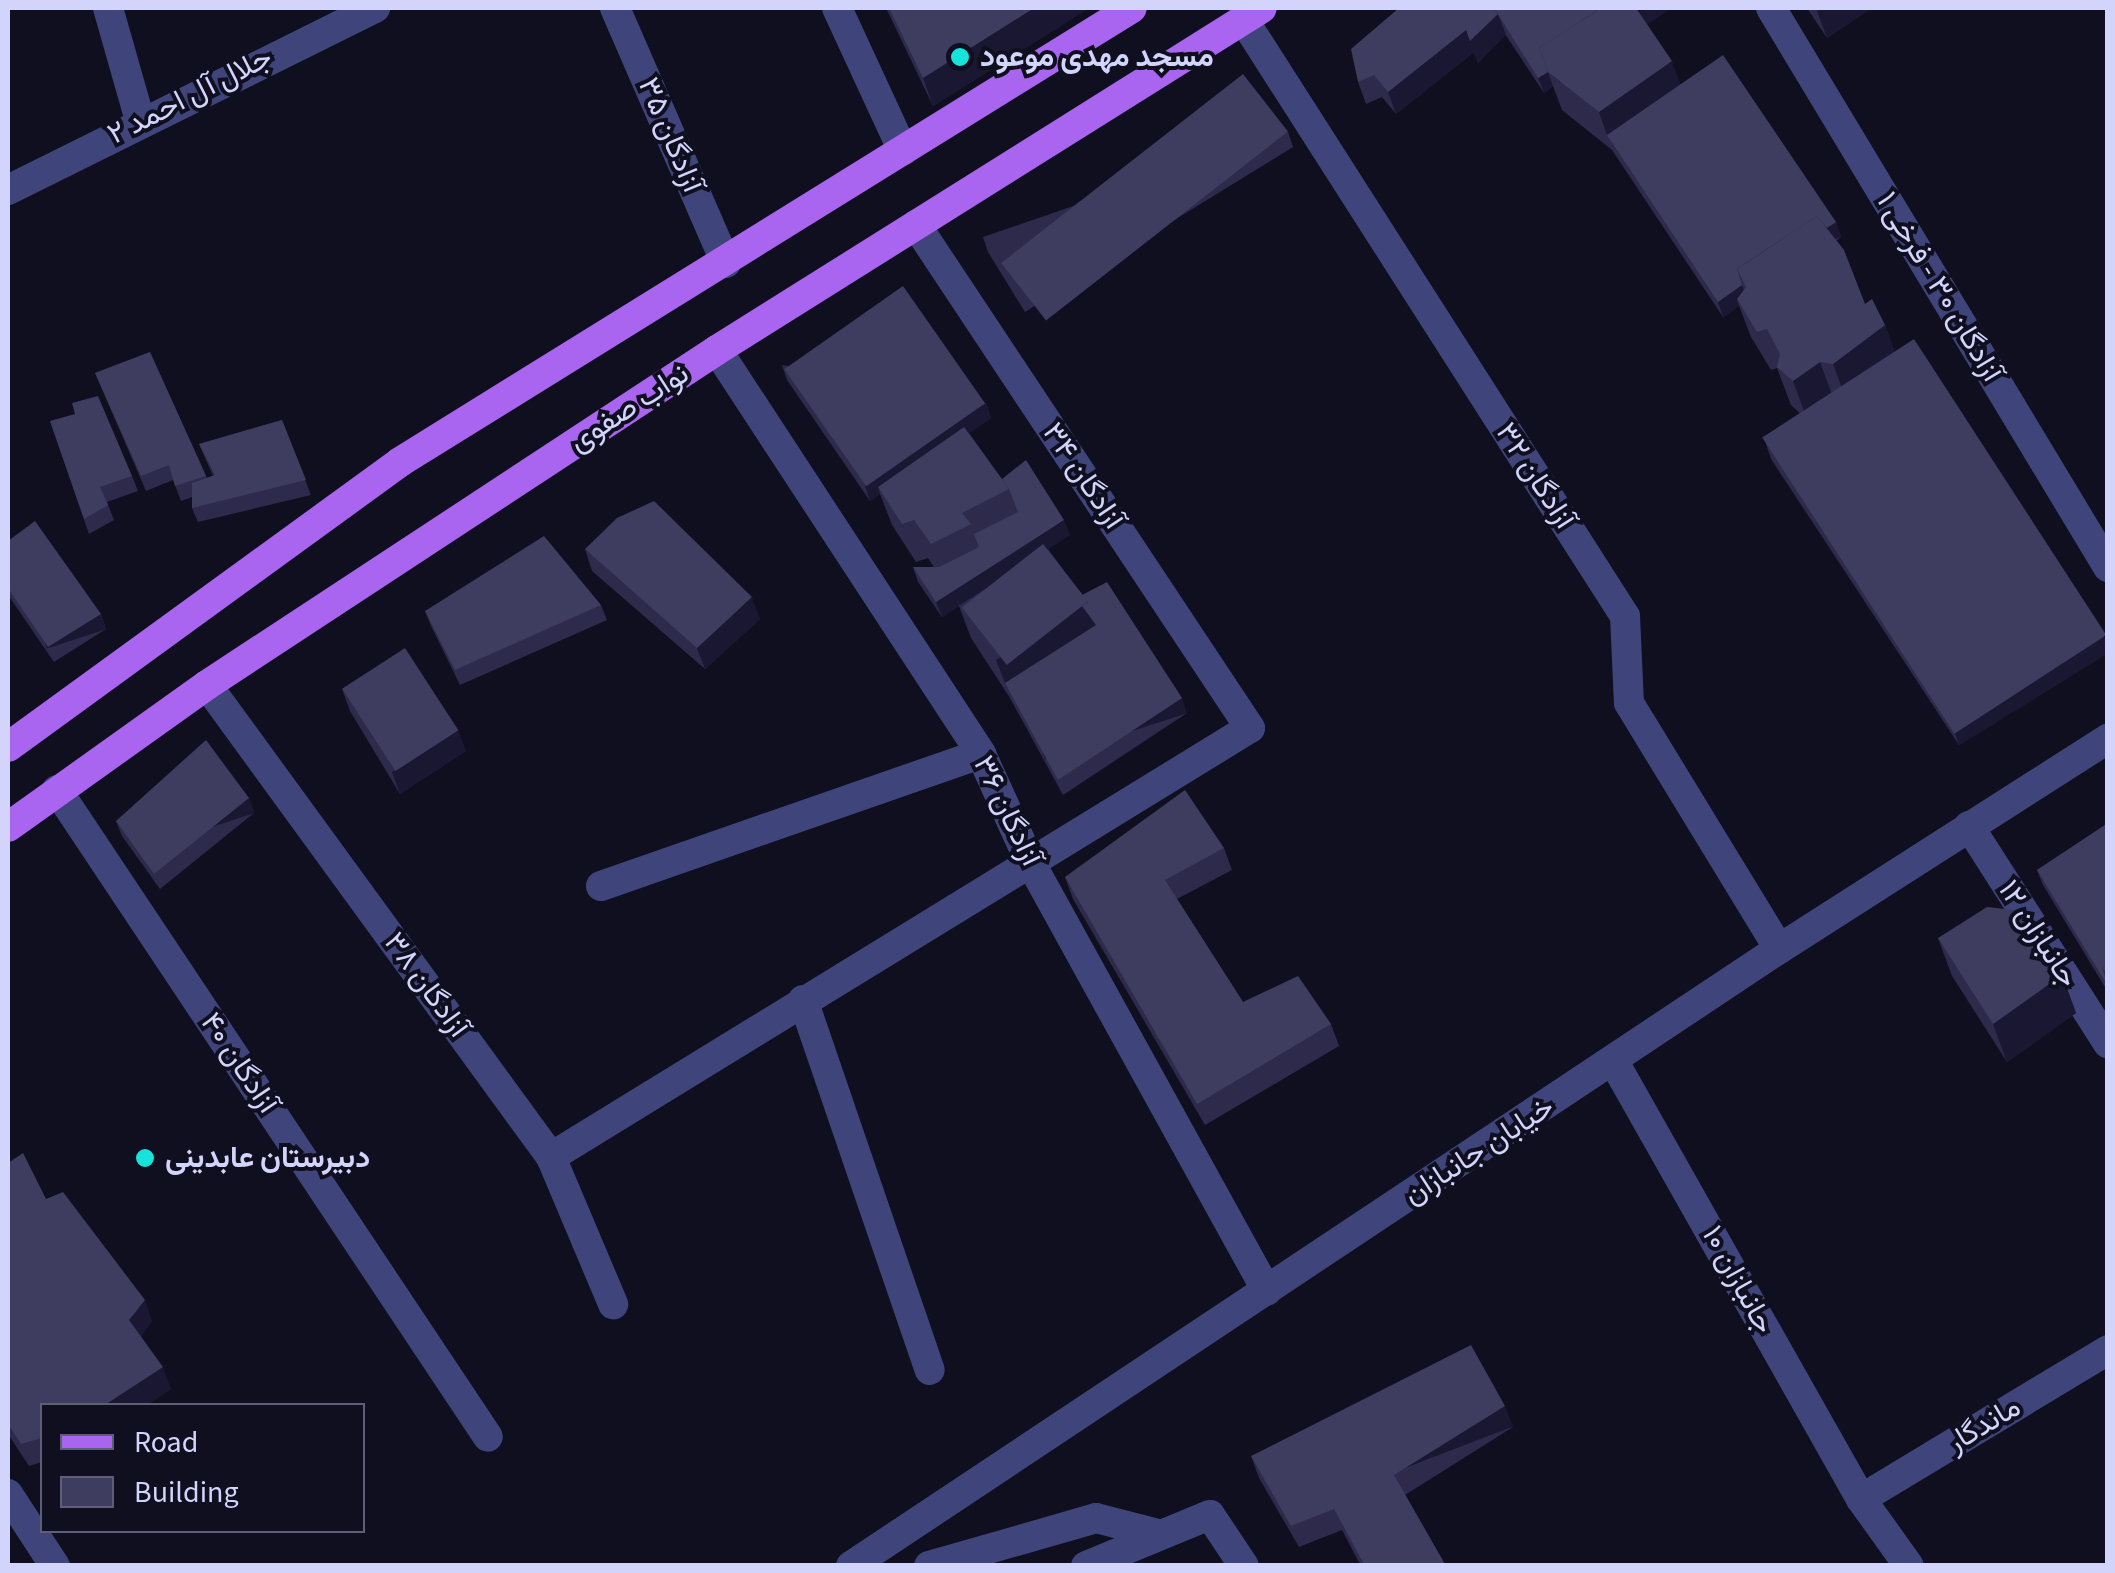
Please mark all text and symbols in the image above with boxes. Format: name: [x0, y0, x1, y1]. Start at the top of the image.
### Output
street label: جلال آل احمد ۲: [102, 39, 278, 153]
place label: مسجد مهدی موعود: [980, 39, 1214, 75]
marker: مسجد مهدی موعود: [949, 46, 971, 68]
street label: آزادگان ۳۵: [630, 72, 710, 198]
street label: آزادگان ۳۰ - فرخی ۱: [1868, 186, 2010, 388]
street label: نواب صفوی: [562, 356, 696, 460]
street label: آزادگان ۳۴: [1034, 416, 1132, 536]
street label: آزادگان ۳۲: [1487, 416, 1583, 536]
street label: آزادگان ۳۶: [965, 750, 1049, 872]
street label: جانبازان ۱۲: [1990, 874, 2086, 994]
street label: آزادگان ۳۸: [376, 925, 476, 1045]
street label: آزادگان ۴۰: [192, 1006, 286, 1120]
street label: خیابان جانبازان: [1397, 1089, 1561, 1213]
place label: دبیرستان عابدینی: [165, 1140, 370, 1176]
marker: دبیرستان عابدینی: [134, 1147, 156, 1169]
street label: جانبازان ۱۰: [1694, 1220, 1782, 1340]
street label: ماندگار: [1941, 1389, 2027, 1461]
legend: [40, 1403, 365, 1533]
text: Road: [134, 1421, 198, 1464]
text: Building: [134, 1471, 239, 1514]

